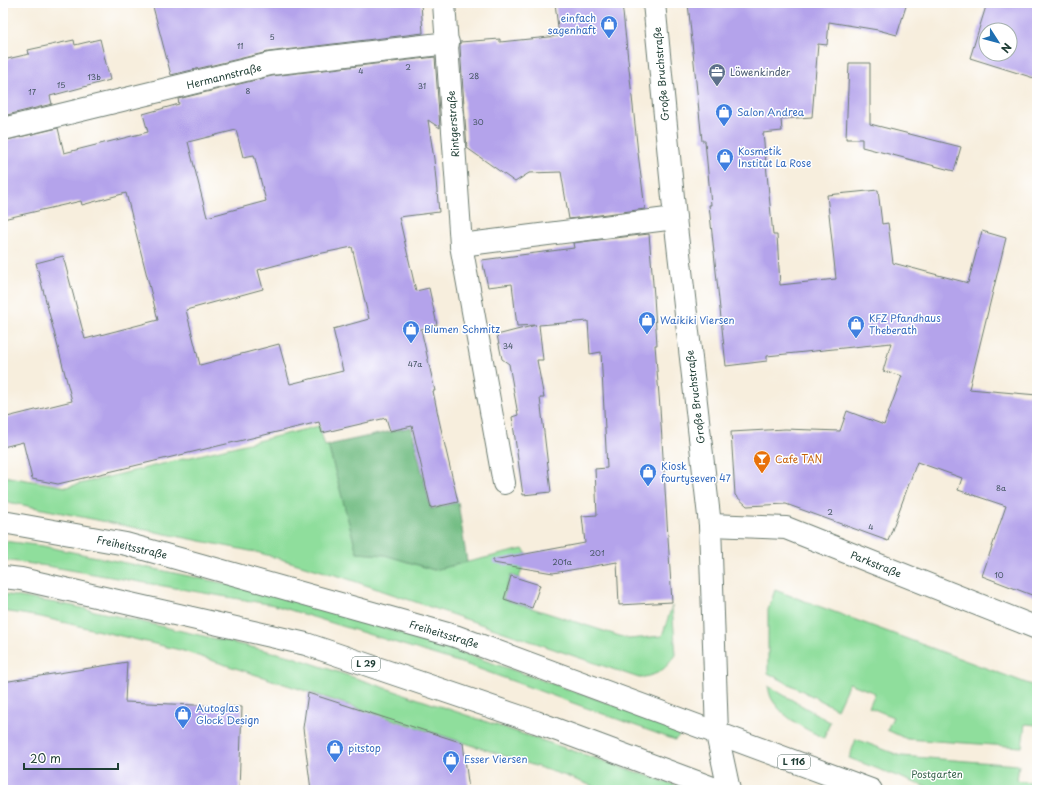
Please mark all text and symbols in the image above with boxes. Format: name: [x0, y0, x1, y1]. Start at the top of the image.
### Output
place label: einfach sagenhaft: [548, 10, 596, 37]
shop icon: einfach sagenhaft: [599, 14, 619, 39]
north arrow: [978, 22, 1018, 62]
street label: Große Bruchstraße: [649, 26, 672, 122]
house number: 5: [269, 31, 275, 43]
house number: 11: [237, 40, 243, 52]
text: N: [997, 40, 1016, 57]
street label: Hermannstraße: [185, 59, 263, 92]
house number: 2: [405, 61, 411, 73]
office icon: Löwenkinder: [707, 62, 727, 87]
place label: Löwenkinder: [730, 64, 791, 79]
house number: 4: [358, 65, 364, 77]
house number: 28: [469, 70, 479, 82]
house number: 13b: [87, 71, 101, 83]
house number: 15: [57, 79, 65, 91]
house number: 31: [418, 80, 426, 92]
house number: 8: [246, 85, 251, 97]
house number: 17: [28, 86, 37, 98]
street label: Rintgerstraße: [443, 90, 462, 158]
shop icon: Salon Andrea: [714, 102, 734, 127]
place label: Salon Andrea: [737, 104, 805, 119]
house number: 30: [472, 116, 484, 128]
place label: Kosmetik Institut La Rose: [738, 143, 811, 170]
shop icon: Kosmetik Institut La Rose: [715, 147, 735, 172]
shop icon: Waikiki Viersen: [637, 310, 657, 335]
place label: KFZ Pfandhaus Theberath: [869, 310, 941, 337]
place label: Waikiki Viersen: [660, 312, 735, 327]
shop icon: KFZ Pfandhaus Theberath: [846, 314, 866, 339]
shop icon: Blumen Schmitz: [401, 319, 421, 344]
place label: Blumen Schmitz: [424, 321, 500, 336]
house number: 34: [503, 340, 513, 352]
street label: Große Bruchstraße: [681, 349, 708, 445]
house number: 47a: [408, 358, 422, 370]
bar icon: Cafe TAN: [752, 449, 772, 474]
place label: Cafe TAN: [775, 451, 822, 466]
place label: Kiosk fourtyseven 47: [661, 458, 732, 485]
shop icon: Kiosk fourtyseven 47: [638, 462, 658, 487]
house number: 8a: [996, 482, 1006, 494]
house number: 2: [827, 506, 833, 518]
house number: 4: [868, 521, 874, 533]
street label: Freiheitsstraße: [95, 531, 169, 562]
house number: 201: [589, 547, 605, 559]
street label: Parkstraße: [849, 547, 904, 581]
house number: 201a: [552, 556, 572, 568]
house number: 10: [994, 569, 1004, 581]
street label: Freiheitsstraße: [408, 616, 481, 651]
road number: L 29: [352, 657, 380, 671]
place label: Autoglas Glock Design: [196, 700, 259, 727]
shop icon: Autoglas Glock Design: [173, 704, 193, 729]
shop icon: pitstop: [325, 738, 345, 763]
place label: pitstop: [348, 740, 381, 755]
scale bar: [24, 745, 118, 771]
text: 20 m: [30, 749, 61, 767]
shop icon: Esser Viersen: [441, 749, 461, 774]
place label: Esser Viersen: [464, 751, 527, 766]
road number: L 116: [778, 755, 810, 769]
park label: Postgarten: [911, 766, 963, 781]

